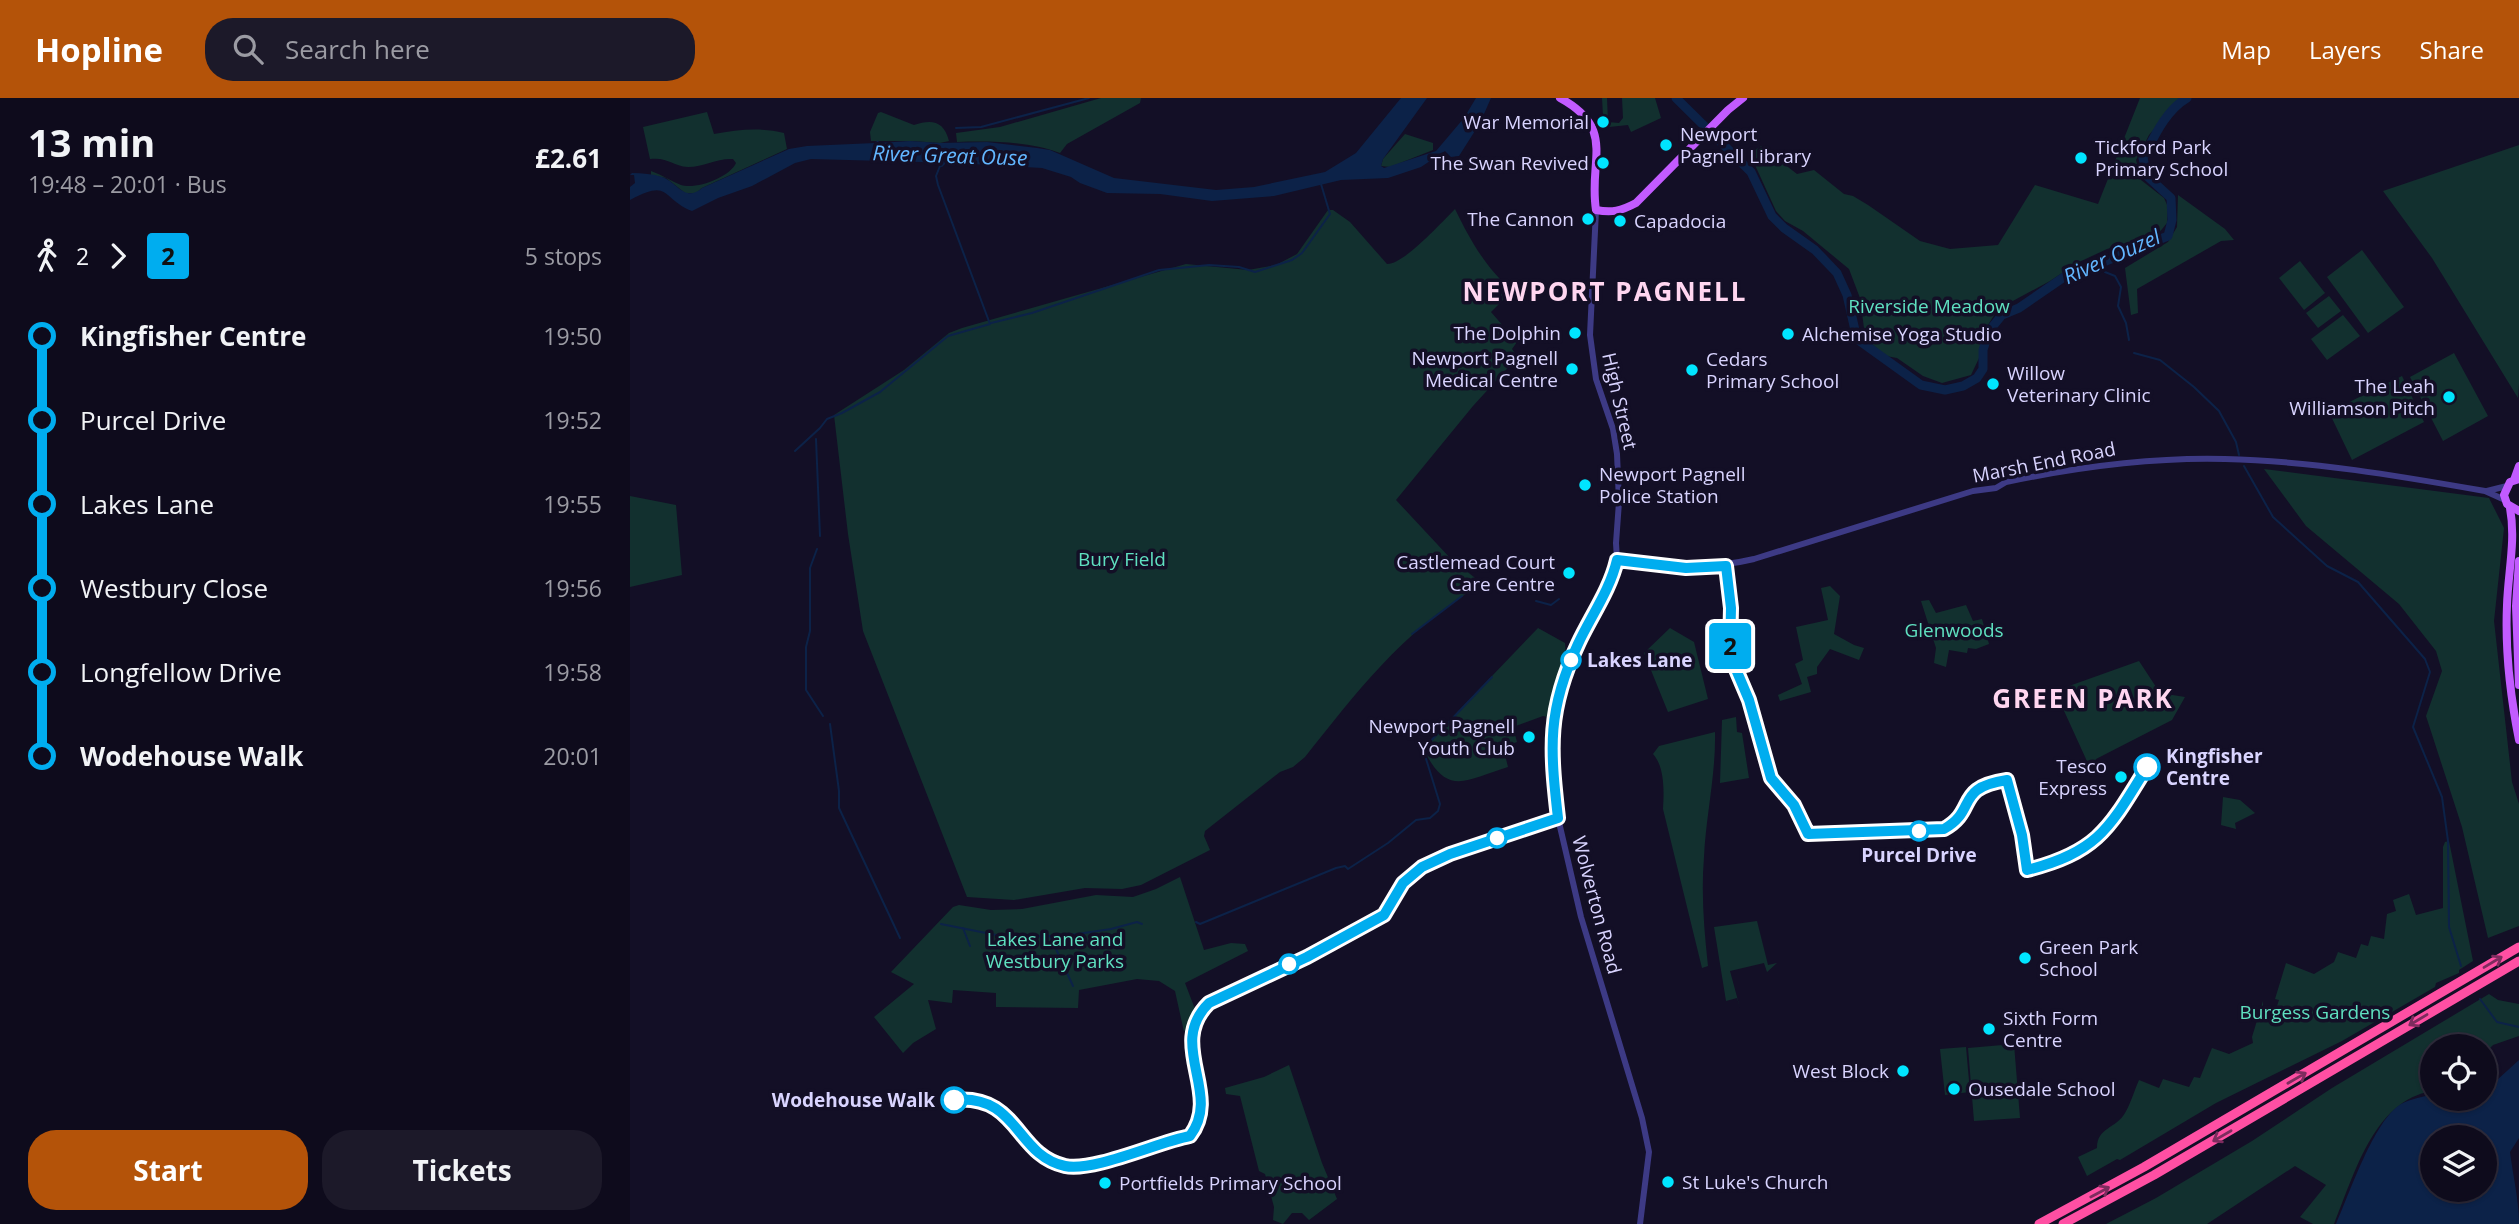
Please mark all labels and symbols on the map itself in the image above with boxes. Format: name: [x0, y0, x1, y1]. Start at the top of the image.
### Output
place label: War Memorial: [1464, 109, 1589, 135]
marker: War Memorial: [1595, 114, 1611, 130]
place label: Newport Pagnell Library: [1680, 121, 1812, 169]
place label: Tickford Park Primary School: [2095, 134, 2228, 182]
marker: Newport Pagnell Library: [1658, 137, 1674, 153]
water label: River Great Ouse: [872, 138, 1028, 172]
place label: The Swan Revived: [1431, 150, 1589, 176]
marker: Tickford Park Primary School: [2073, 150, 2089, 166]
marker: The Swan Revived: [1595, 155, 1611, 171]
place label: The Cannon: [1467, 206, 1574, 232]
place label: Capadocia: [1634, 208, 1726, 234]
marker: The Cannon: [1580, 211, 1596, 227]
marker: Capadocia: [1612, 213, 1628, 229]
water label: River Ouzel: [2059, 222, 2165, 290]
district label: NEWPORT PAGNELL: [1463, 273, 1748, 309]
park label: Riverside Meadow: [1848, 293, 2010, 319]
place label: The Dolphin: [1454, 320, 1561, 346]
place label: Alchemise Yoga Studio: [1802, 321, 2002, 347]
marker: The Dolphin: [1567, 325, 1583, 341]
marker: Alchemise Yoga Studio: [1780, 326, 1796, 342]
place label: Newport Pagnell Medical Centre: [1412, 345, 1558, 393]
place label: Cedars Primary School: [1706, 346, 1839, 394]
street label: High Street: [1596, 350, 1644, 452]
place label: Willow Veterinary Clinic: [2007, 360, 2151, 408]
marker: Newport Pagnell Medical Centre: [1564, 361, 1580, 377]
marker: Cedars Primary School: [1684, 362, 1700, 378]
place label: The Leah Williamson Pitch: [2289, 373, 2435, 421]
marker: Willow Veterinary Clinic: [1985, 376, 2001, 392]
marker: The Leah Williamson Pitch: [2441, 389, 2457, 405]
street label: Marsh End Road: [1970, 435, 2118, 489]
place label: Newport Pagnell Police Station: [1599, 461, 1745, 509]
marker: Newport Pagnell Police Station: [1577, 477, 1593, 493]
park label: Bury Field: [1078, 546, 1166, 572]
place label: Castlemead Court Care Centre: [1396, 549, 1555, 597]
marker: Castlemead Court Care Centre: [1561, 565, 1577, 581]
park label: Glenwoods: [1904, 617, 2004, 643]
line badge: 2: [1707, 623, 1753, 669]
place label: Lakes Lane: [1587, 647, 1693, 673]
marker: Lakes Lane: [1561, 650, 1581, 670]
district label: GREEN PARK: [1992, 680, 2174, 716]
place label: Newport Pagnell Youth Club: [1369, 713, 1515, 761]
marker: Newport Pagnell Youth Club: [1521, 729, 1537, 745]
place label: Kingfisher Centre: [2166, 743, 2263, 791]
place label: Tesco Express: [2038, 753, 2107, 801]
marker: Kingfisher Centre: [2134, 754, 2160, 780]
marker: Tesco Express: [2113, 769, 2129, 785]
marker: Purcel Drive: [1909, 821, 1929, 841]
unlabelled marker: [1487, 828, 1507, 848]
street label: Wolverton Road: [1566, 833, 1628, 977]
place label: Purcel Drive: [1861, 842, 1977, 868]
park label: Lakes Lane and Westbury Parks: [986, 926, 1124, 974]
place label: Green Park School: [2039, 934, 2138, 982]
marker: Green Park School: [2017, 950, 2033, 966]
unlabelled marker: [1279, 954, 1299, 974]
one-way arrow: [2482, 955, 2502, 969]
park label: Burgess Gardens: [2240, 999, 2390, 1025]
place label: Sixth Form Centre: [2003, 1005, 2098, 1053]
one-way arrow: [2409, 1014, 2429, 1028]
marker: Sixth Form Centre: [1981, 1021, 1997, 1037]
place label: West Block: [1792, 1058, 1889, 1084]
marker: West Block: [1895, 1063, 1911, 1079]
one-way arrow: [2286, 1071, 2306, 1085]
place label: Ousedale School: [1968, 1076, 2116, 1102]
marker: Ousedale School: [1946, 1081, 1962, 1097]
place label: Wodehouse Walk: [772, 1087, 935, 1113]
marker: Wodehouse Walk: [941, 1087, 967, 1113]
one-way arrow: [2212, 1130, 2233, 1143]
place label: St Luke's Church: [1682, 1169, 1828, 1195]
place label: Portfields Primary School: [1119, 1170, 1342, 1196]
marker: St Luke's Church: [1660, 1174, 1676, 1190]
marker: Portfields Primary School: [1097, 1175, 1113, 1191]
one-way arrow: [2089, 1184, 2109, 1198]

